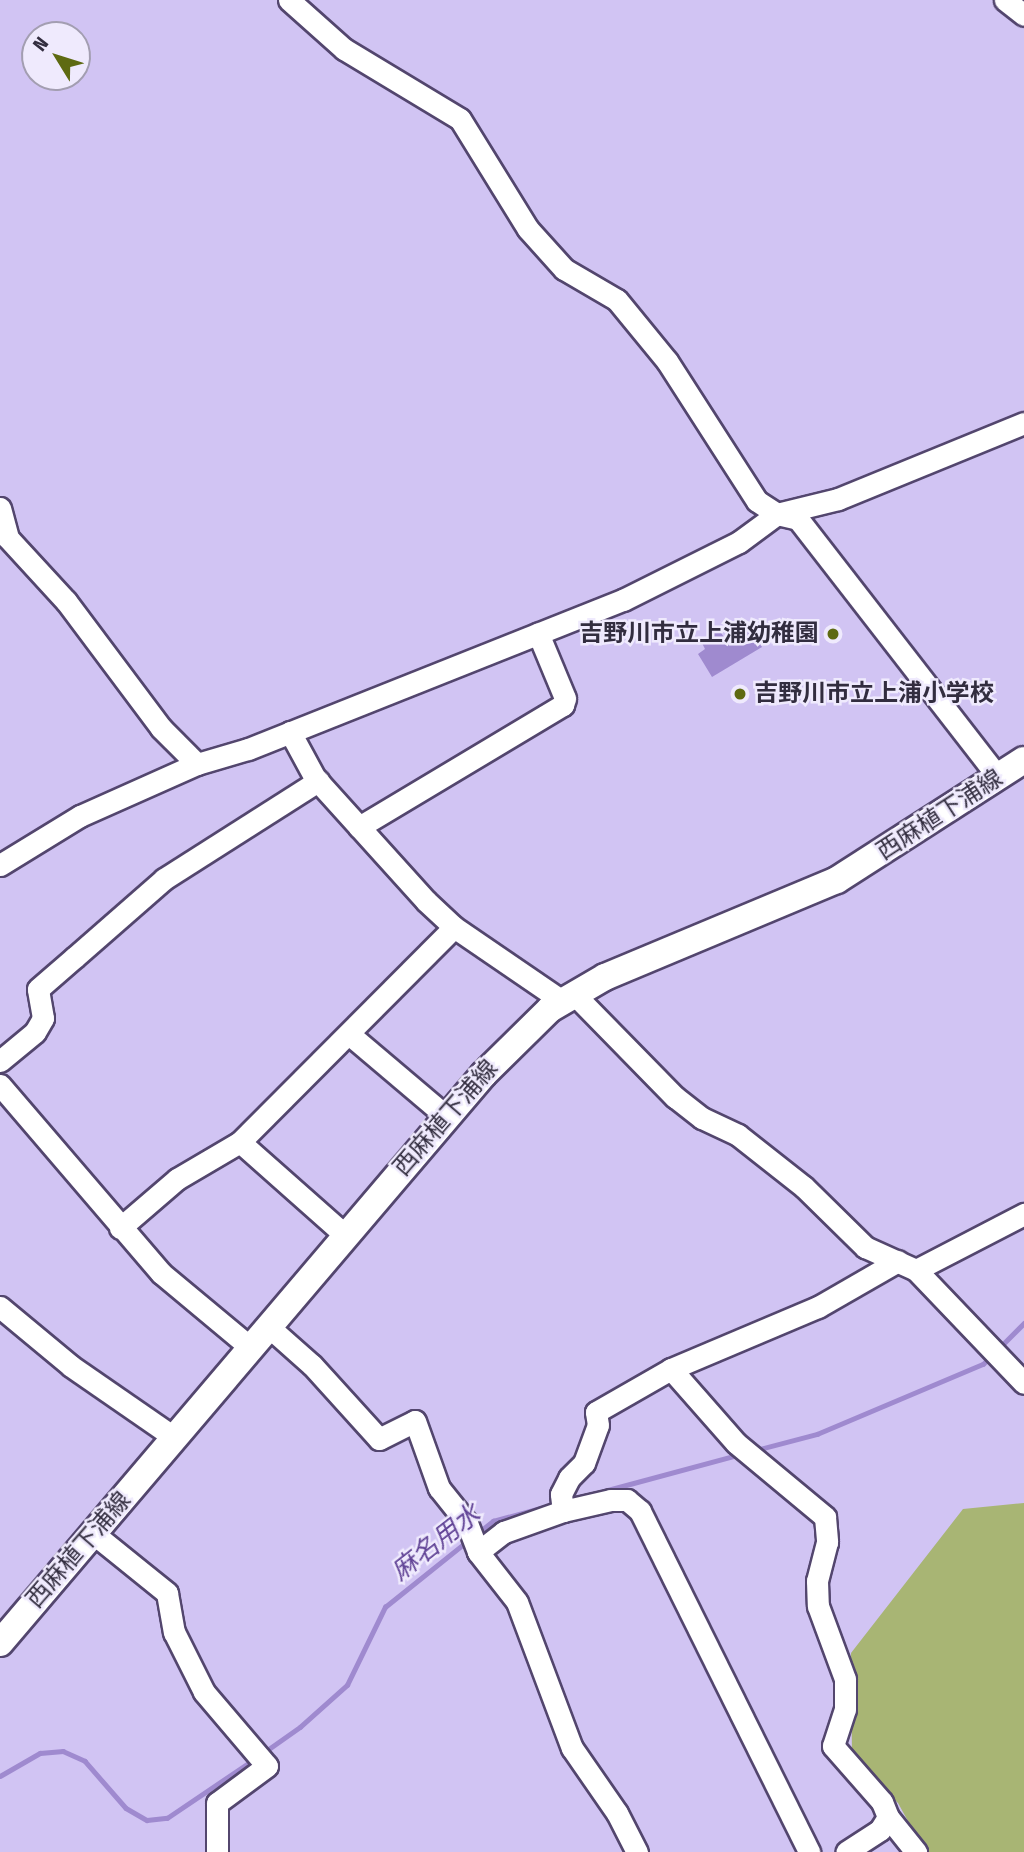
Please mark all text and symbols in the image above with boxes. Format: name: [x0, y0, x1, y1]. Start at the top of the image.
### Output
north arrow: [21, 21, 91, 91]
text: N: [28, 32, 53, 56]
place label: 吉野川市立上浦幼稚園: [579, 620, 819, 648]
marker: 吉野川市立上浦幼稚園: [825, 626, 841, 642]
place label: 吉野川市立上浦小学校: [754, 680, 994, 708]
marker: 吉野川市立上浦小学校: [732, 686, 748, 702]
street label: 西麻植下浦線: [872, 764, 1008, 866]
street label: 西麻植下浦線: [388, 1054, 504, 1182]
street label: 西麻植下浦線: [21, 1486, 137, 1614]
water label: 麻名用水: [385, 1499, 487, 1587]

